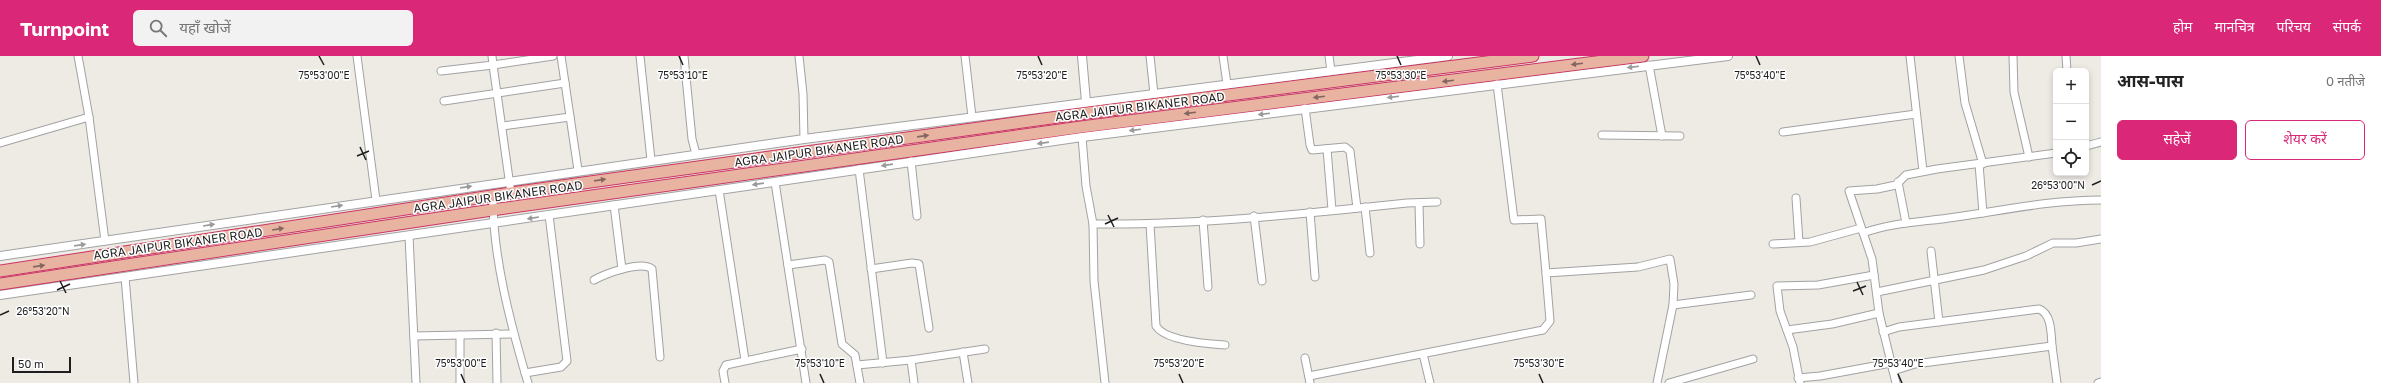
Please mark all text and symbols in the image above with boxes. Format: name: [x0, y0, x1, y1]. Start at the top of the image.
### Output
search box: [133, 10, 413, 46]
text: Turnpoint: [20, 17, 109, 40]
icon: search: [147, 17, 169, 39]
text: यहाँ खोजें: [179, 18, 231, 36]
text: होम: [2173, 18, 2192, 35]
text: मानचित्र: [2214, 18, 2255, 35]
text: परिचय: [2277, 18, 2311, 35]
text: संपर्क: [2333, 18, 2361, 35]
one-way arrow: [1571, 61, 1583, 68]
one-way arrow: [1627, 64, 1639, 70]
map controls: [2053, 68, 2089, 176]
button: +: [2053, 68, 2089, 104]
text: 75°53'00"E: [298, 69, 350, 81]
text: 75°53'10"E: [658, 69, 708, 81]
text: 75°53'20"E: [1017, 69, 1067, 81]
text: 75°53'30"E: [1376, 69, 1426, 81]
text: 75°53'40"E: [1734, 69, 1786, 81]
text: आस-पास: [2117, 70, 2184, 91]
text: 0 नतीजे: [2326, 73, 2365, 89]
one-way arrow: [1442, 78, 1454, 84]
street label: AGRA JAIPUR BIKANER ROAD: [1054, 89, 1225, 124]
one-way arrow: [1313, 94, 1325, 100]
one-way arrow: [1387, 94, 1399, 100]
button: −: [2053, 104, 2089, 140]
one-way arrow: [1184, 110, 1196, 116]
one-way arrow: [1258, 111, 1270, 117]
button: सहेजें: [2117, 120, 2237, 160]
button: शेयर करें: [2245, 120, 2365, 160]
one-way arrow: [1129, 127, 1141, 133]
street label: AGRA JAIPUR BIKANER ROAD: [733, 131, 904, 170]
one-way arrow: [917, 133, 929, 139]
one-way arrow: [1037, 140, 1049, 146]
button: locate: [2053, 140, 2089, 176]
one-way arrow: [881, 162, 893, 168]
street label: AGRA JAIPUR BIKANER ROAD: [412, 177, 583, 216]
one-way arrow: [594, 177, 606, 184]
text: 26°53'00"N: [2031, 179, 2085, 191]
one-way arrow: [752, 181, 764, 187]
one-way arrow: [460, 184, 472, 190]
one-way arrow: [331, 203, 343, 209]
one-way arrow: [527, 215, 539, 221]
one-way arrow: [203, 222, 215, 228]
street label: AGRA JAIPUR BIKANER ROAD: [92, 224, 263, 263]
one-way arrow: [272, 226, 284, 232]
one-way arrow: [74, 242, 86, 248]
one-way arrow: [33, 263, 45, 269]
text: 26°53'20"N: [16, 305, 70, 317]
scale bar: [12, 355, 71, 374]
text: 50 m: [18, 357, 44, 370]
text: 75°53'00"E: [435, 357, 487, 369]
text: 75°53'10"E: [795, 357, 845, 369]
text: 75°53'20"E: [1154, 357, 1204, 369]
text: 75°53'30"E: [1514, 357, 1564, 369]
text: 75°53'40"E: [1872, 357, 1924, 369]

